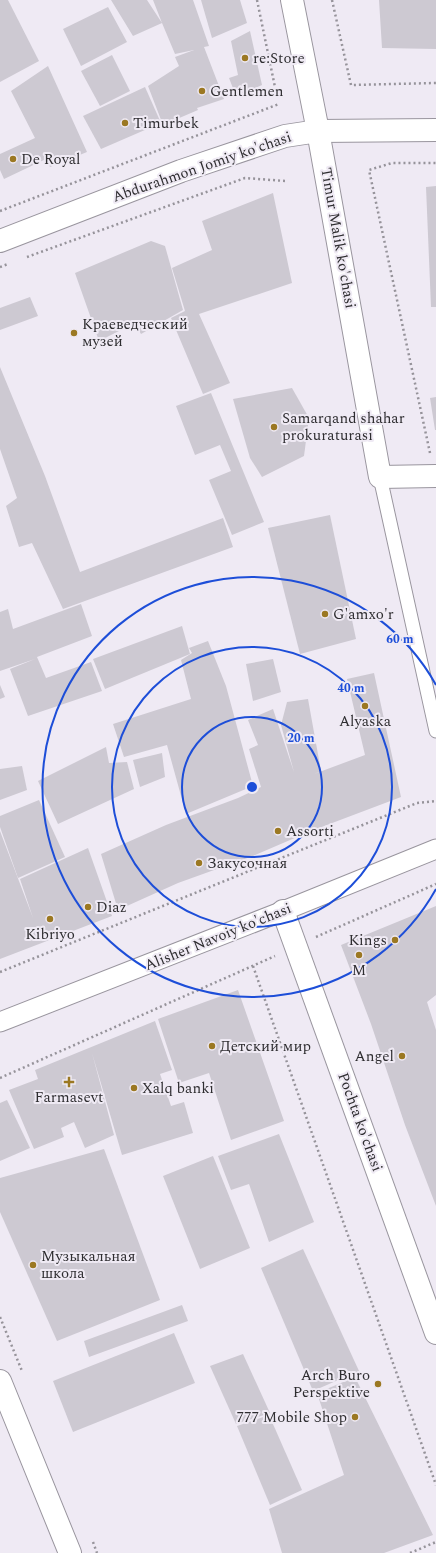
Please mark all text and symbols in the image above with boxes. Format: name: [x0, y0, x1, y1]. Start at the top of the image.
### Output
place label: re:Store: [253, 47, 305, 70]
marker: re:Store: [240, 53, 250, 63]
place label: Gentlemen: [210, 80, 284, 103]
marker: Gentlemen: [197, 86, 207, 96]
place label: Timurbek: [133, 112, 199, 135]
marker: Timurbek: [120, 118, 130, 128]
street label: Abdurahmon Jomiy ko'chasi: [109, 125, 295, 209]
place label: De Royal: [21, 148, 81, 171]
marker: De Royal: [8, 154, 18, 164]
street label: Timur Malik ko'chasi: [314, 166, 362, 310]
place label: Краеведческий музей: [82, 313, 188, 353]
marker: Краеведческий музей: [69, 328, 79, 338]
place label: Samarqand shahar prokuraturasi: [282, 407, 405, 447]
marker: Samarqand shahar prokuraturasi: [269, 422, 279, 432]
place label: G'amxo'r: [333, 603, 394, 626]
marker: G'amxo'r: [320, 609, 330, 619]
text: 60 m: [386, 630, 414, 649]
text: 40 m: [337, 679, 365, 698]
marker: Alyaska: [360, 701, 370, 711]
place label: Alyaska: [339, 710, 392, 733]
text: 20 m: [287, 729, 315, 748]
centre of rings: [245, 780, 259, 794]
place label: Assorti: [286, 820, 334, 843]
marker: Assorti: [273, 826, 283, 836]
place label: Закусочная: [207, 852, 287, 875]
marker: Закусочная: [194, 858, 204, 868]
place label: Diaz: [96, 896, 127, 919]
street label: Alisher Navoiy ko'chasi: [141, 897, 295, 977]
marker: Diaz: [83, 902, 93, 912]
marker: Kibriyo: [45, 914, 55, 924]
place label: Kibriyo: [25, 923, 75, 946]
place label: Kings: [348, 929, 387, 952]
marker: Kings: [390, 935, 400, 945]
marker: M: [354, 950, 364, 960]
place label: M: [352, 959, 366, 982]
place label: Детский мир: [220, 1035, 311, 1058]
marker: Детский мир: [207, 1041, 217, 1051]
place label: Angel: [354, 1045, 394, 1068]
marker: Angel: [397, 1051, 407, 1061]
street label: Pochta ko'chasi: [331, 1069, 389, 1175]
marker: Farmasevt: [64, 1077, 74, 1087]
place label: Xalq banki: [142, 1077, 214, 1100]
marker: Xalq banki: [129, 1083, 139, 1093]
place label: Farmasevt: [35, 1086, 103, 1109]
place label: Музыкальная школа: [41, 1245, 136, 1285]
marker: Музыкальная школа: [28, 1260, 38, 1270]
place label: Arch Buro Perspektive: [293, 1364, 370, 1404]
marker: Arch Buro Perspektive: [373, 1379, 383, 1389]
place label: 777 Mobile Shop: [237, 1406, 347, 1429]
marker: 777 Mobile Shop: [350, 1412, 360, 1422]

